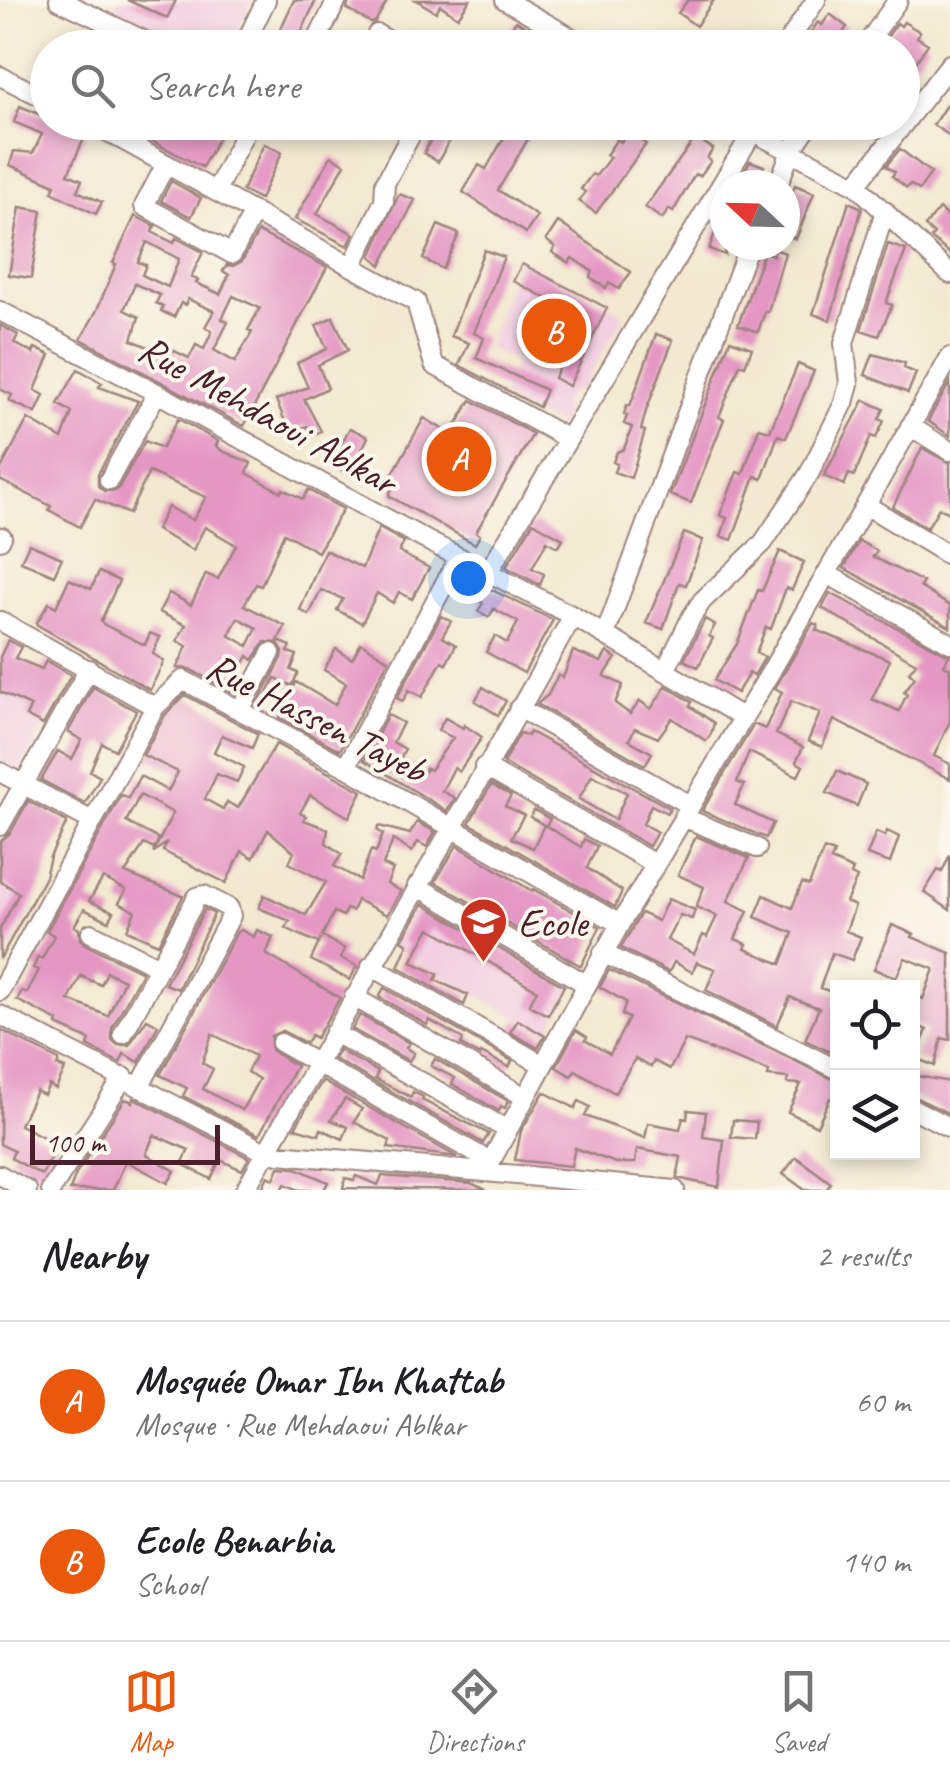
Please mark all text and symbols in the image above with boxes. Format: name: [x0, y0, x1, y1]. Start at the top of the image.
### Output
search box: [30, 30, 920, 140]
icon: search: [65, 58, 120, 113]
text: Search here: [145, 62, 300, 109]
north arrow: [710, 170, 800, 260]
pin: B: [522, 294, 586, 368]
street label: Rue Mehdaoui Ablkar: [130, 324, 408, 508]
pin: A: [426, 422, 492, 496]
your location: [443, 553, 494, 604]
street label: Rue Hassen Tayeb: [198, 641, 437, 796]
school or university icon: Ecole: [457, 896, 509, 964]
place label: Ecole: [518, 898, 590, 948]
map controls: [830, 980, 920, 1160]
button: locate: [830, 980, 920, 1070]
button: layers: [830, 1070, 920, 1160]
scale bar: [30, 1120, 220, 1164]
text: 100 m: [45, 1125, 105, 1160]
text: Nearby: [40, 1229, 146, 1282]
text: 2 results: [816, 1235, 910, 1276]
text: Mosquée Omar Ibn Khattab: [135, 1357, 503, 1404]
text: A: [64, 1381, 81, 1422]
text: 60 m: [856, 1381, 910, 1422]
text: Mosque · Rue Mehdaoui Ablkar: [135, 1404, 465, 1445]
text: Ecole Benarbia: [135, 1517, 332, 1564]
text: B: [64, 1541, 81, 1582]
text: 140 m: [841, 1541, 910, 1582]
text: School: [135, 1564, 204, 1605]
tab: Map: [124, 1664, 179, 1759]
tab: Directions: [426, 1664, 524, 1759]
tab: Saved: [771, 1664, 826, 1759]

